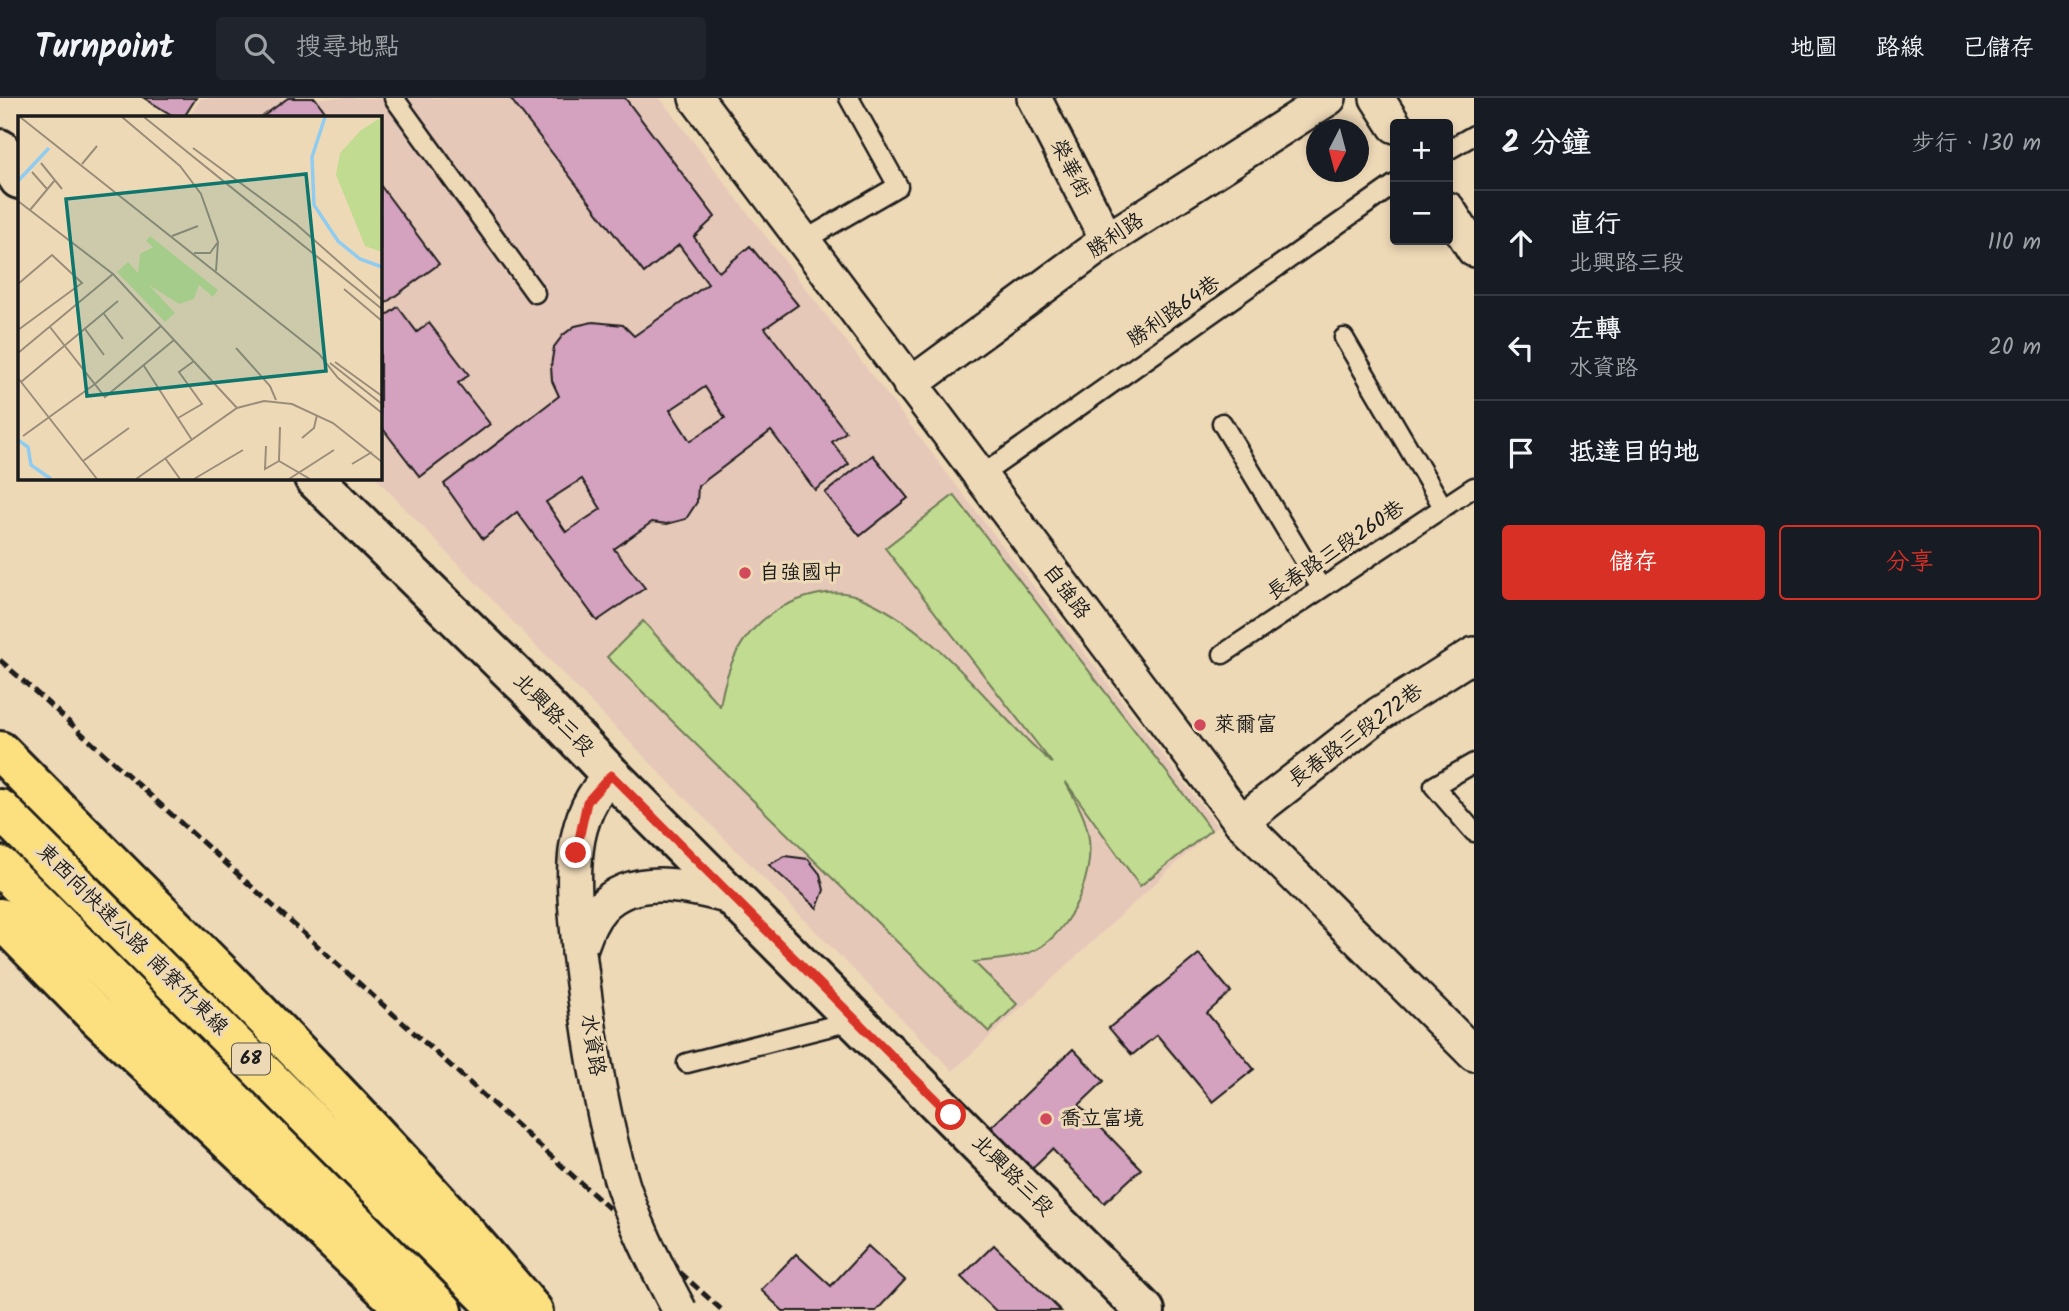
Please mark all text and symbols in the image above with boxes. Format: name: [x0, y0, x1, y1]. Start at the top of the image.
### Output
search box: [216, 17, 706, 80]
text: Turnpoint: [35, 22, 174, 75]
text: 搜尋地點: [296, 27, 400, 69]
icon: search: [240, 29, 278, 67]
text: 地圖: [1790, 29, 1838, 68]
text: 路線: [1876, 29, 1924, 68]
text: 已儲存: [1962, 29, 2034, 68]
inset map: [18, 116, 382, 480]
north arrow: [1306, 119, 1369, 182]
map controls: [1390, 119, 1453, 245]
button: +: [1390, 119, 1453, 182]
text: 2 分鐘: [1502, 120, 1591, 168]
text: 步行 · 130 m: [1912, 126, 2041, 162]
street label: 榮華街: [1041, 133, 1099, 205]
button: −: [1390, 182, 1453, 245]
text: 直行: [1569, 204, 1621, 246]
street label: 勝利路: [1081, 205, 1151, 267]
icon: ahead: [1502, 224, 1540, 262]
text: 110 m: [1988, 225, 2041, 261]
text: 北興路三段: [1569, 246, 1684, 282]
street label: 勝利路64巷: [1121, 268, 1227, 356]
text: 左轉: [1569, 309, 1621, 351]
icon: left: [1502, 329, 1540, 367]
text: 20 m: [1989, 330, 2041, 366]
text: 水資路: [1569, 351, 1638, 387]
text: 抵達目的地: [1569, 432, 1699, 474]
icon: arrive: [1502, 434, 1540, 472]
street label: 長春路三段260巷: [1260, 492, 1412, 610]
button: 儲存: [1502, 525, 1765, 600]
button: 分享: [1779, 525, 2041, 600]
place label: 自強國中: [759, 557, 843, 590]
street label: 自強路: [1034, 557, 1098, 627]
marker: 自強國中: [737, 565, 753, 581]
street label: 北興路三段: [505, 666, 601, 764]
street label: 長春路三段272巷: [1282, 676, 1430, 796]
place label: 萊爾富: [1214, 709, 1277, 742]
marker: 萊爾富: [1192, 717, 1208, 733]
street label: 東西向快速公路 南寮竹東線: [28, 836, 236, 1044]
route end: [560, 837, 591, 868]
street label: 水資路: [571, 1011, 613, 1079]
road number: 68: [232, 1043, 270, 1074]
route start: [935, 1099, 966, 1130]
place label: 喬立富境: [1060, 1103, 1144, 1136]
marker: 喬立富境: [1038, 1111, 1054, 1127]
street label: 北興路三段: [963, 1127, 1061, 1225]

